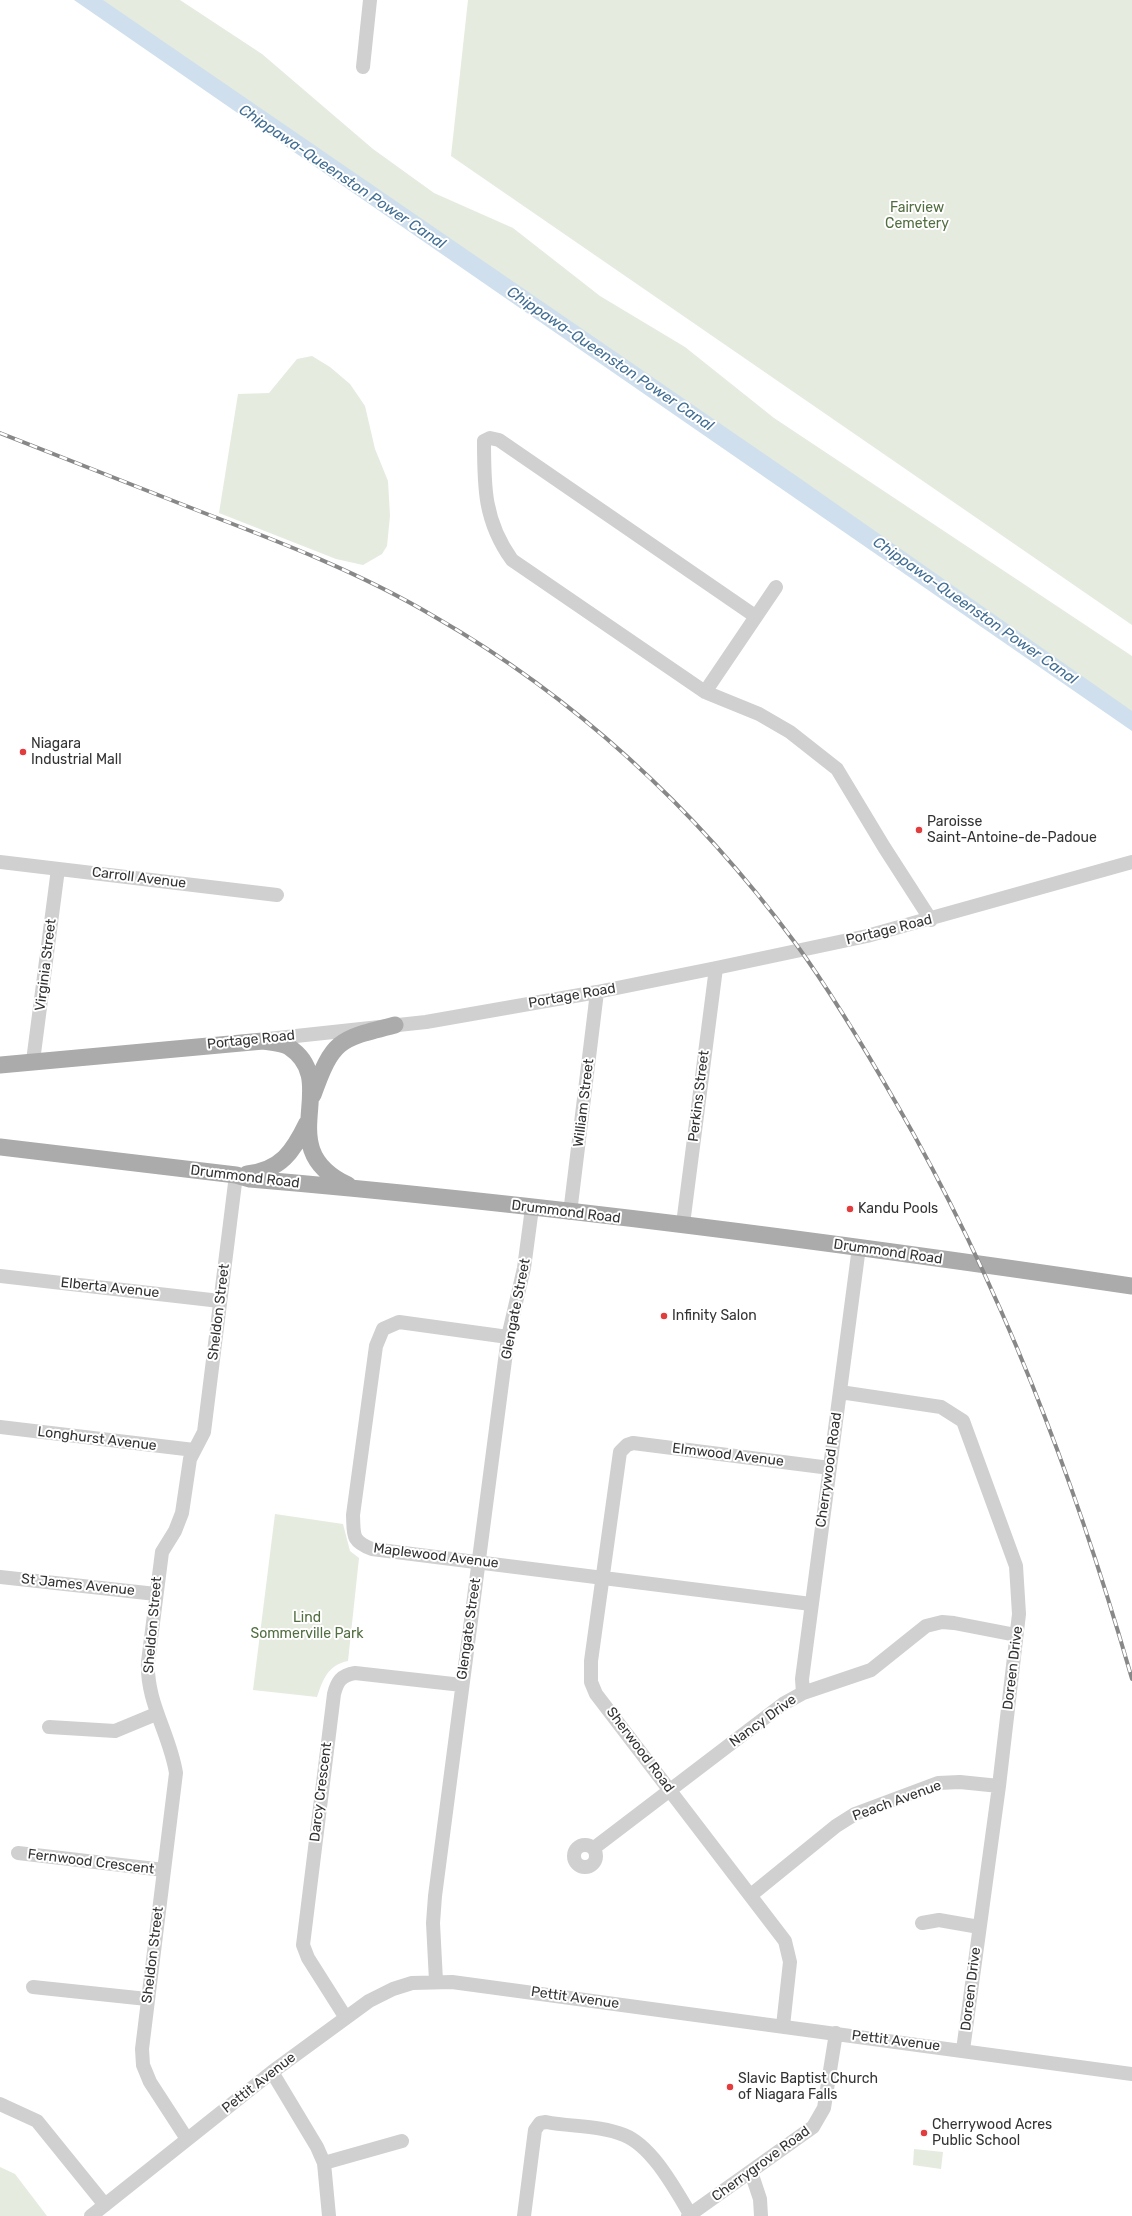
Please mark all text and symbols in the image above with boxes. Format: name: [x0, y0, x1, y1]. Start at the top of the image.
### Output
water label: Chippawa-Queenston Power Canal: [235, 101, 449, 253]
park label: Fairview Cemetery: [885, 200, 949, 232]
water label: Chippawa-Queenston Power Canal: [503, 283, 717, 435]
water label: Chippawa-Queenston Power Canal: [869, 533, 1081, 689]
place label: Niagara Industrial Mall: [31, 736, 122, 768]
marker: Niagara Industrial Mall: [18, 747, 28, 757]
place label: Paroisse Saint-Antoine-de-Padoue: [927, 814, 1097, 846]
marker: Paroisse Saint-Antoine-de-Padoue: [914, 825, 924, 835]
street label: Carroll Avenue: [91, 864, 187, 892]
street label: Portage Road: [844, 911, 934, 949]
street label: Virginia Street: [32, 918, 60, 1012]
street label: Portage Road: [527, 980, 617, 1012]
street label: Portage Road: [206, 1027, 296, 1053]
street label: Perkins Street: [685, 1049, 713, 1143]
street label: William Street: [570, 1058, 598, 1148]
street label: Drummond Road: [190, 1162, 300, 1192]
street label: Drummond Road: [511, 1197, 621, 1227]
place label: Kandu Pools: [858, 1201, 938, 1217]
marker: Kandu Pools: [845, 1204, 855, 1214]
street label: Drummond Road: [832, 1236, 944, 1268]
street label: Glengate Street: [498, 1257, 534, 1361]
street label: Sheldon Street: [205, 1263, 233, 1361]
street label: Elberta Avenue: [60, 1274, 160, 1302]
place label: Infinity Salon: [672, 1308, 757, 1324]
marker: Infinity Salon: [659, 1311, 669, 1321]
street label: Cherrywood Road: [813, 1411, 845, 1529]
street label: Longhurst Avenue: [36, 1423, 158, 1455]
street label: Elmwood Avenue: [671, 1440, 785, 1470]
street label: Maplewood Avenue: [372, 1540, 500, 1572]
street label: St James Avenue: [20, 1571, 136, 1599]
street label: Sheldon Street: [140, 1576, 166, 1674]
street label: Glengate Street: [454, 1577, 484, 1681]
park label: Lind Sommerville Park: [250, 1610, 364, 1642]
street label: Doreen Drive: [1000, 1625, 1026, 1711]
street label: Nancy Drive: [726, 1691, 800, 1751]
street label: Sherwood Road: [602, 1704, 678, 1796]
street label: Darcy Crescent: [307, 1741, 335, 1843]
street label: Peach Avenue: [850, 1777, 944, 1825]
street label: Fernwood Crescent: [27, 1846, 155, 1878]
street label: Sheldon Street: [139, 1906, 167, 2004]
street label: Doreen Drive: [958, 1946, 984, 2032]
street label: Pettit Avenue: [530, 1983, 620, 2013]
street label: Pettit Avenue: [851, 2027, 941, 2055]
street label: Pettit Avenue: [219, 2049, 299, 2117]
place label: Slavic Baptist Church of Niagara Falls: [738, 2071, 878, 2104]
marker: Slavic Baptist Church of Niagara Falls: [725, 2082, 735, 2092]
place label: Cherrywood Acres Public School: [932, 2117, 1052, 2150]
street label: Cherrygrove Road: [709, 2123, 813, 2205]
marker: Cherrywood Acres Public School: [919, 2128, 929, 2138]

